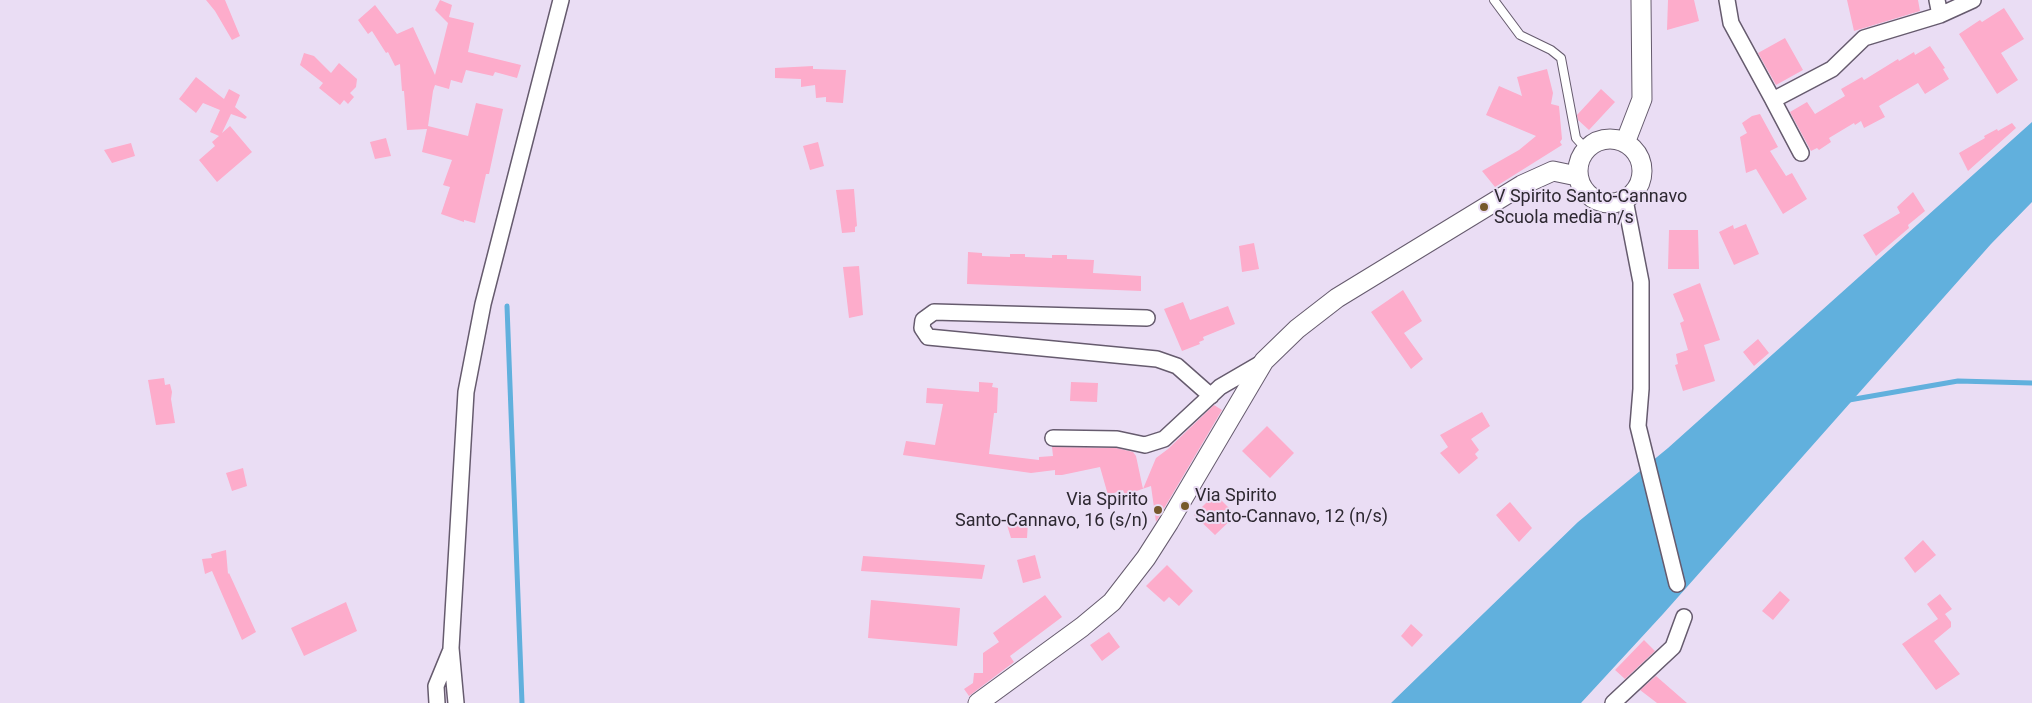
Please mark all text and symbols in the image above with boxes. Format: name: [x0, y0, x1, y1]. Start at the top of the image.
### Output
place label: V Spirito Santo-Cannavo Scuola media n/s: [1494, 186, 1687, 228]
marker: V Spirito Santo-Cannavo Scuola media n/s: [1478, 201, 1490, 213]
place label: Via Spirito Santo-Cannavo, 12 (n/s): [1195, 485, 1388, 528]
place label: Via Spirito Santo-Cannavo, 16 (s/n): [955, 489, 1148, 532]
marker: Via Spirito Santo-Cannavo, 12 (n/s): [1179, 500, 1191, 512]
marker: Via Spirito Santo-Cannavo, 16 (s/n): [1152, 504, 1164, 516]

